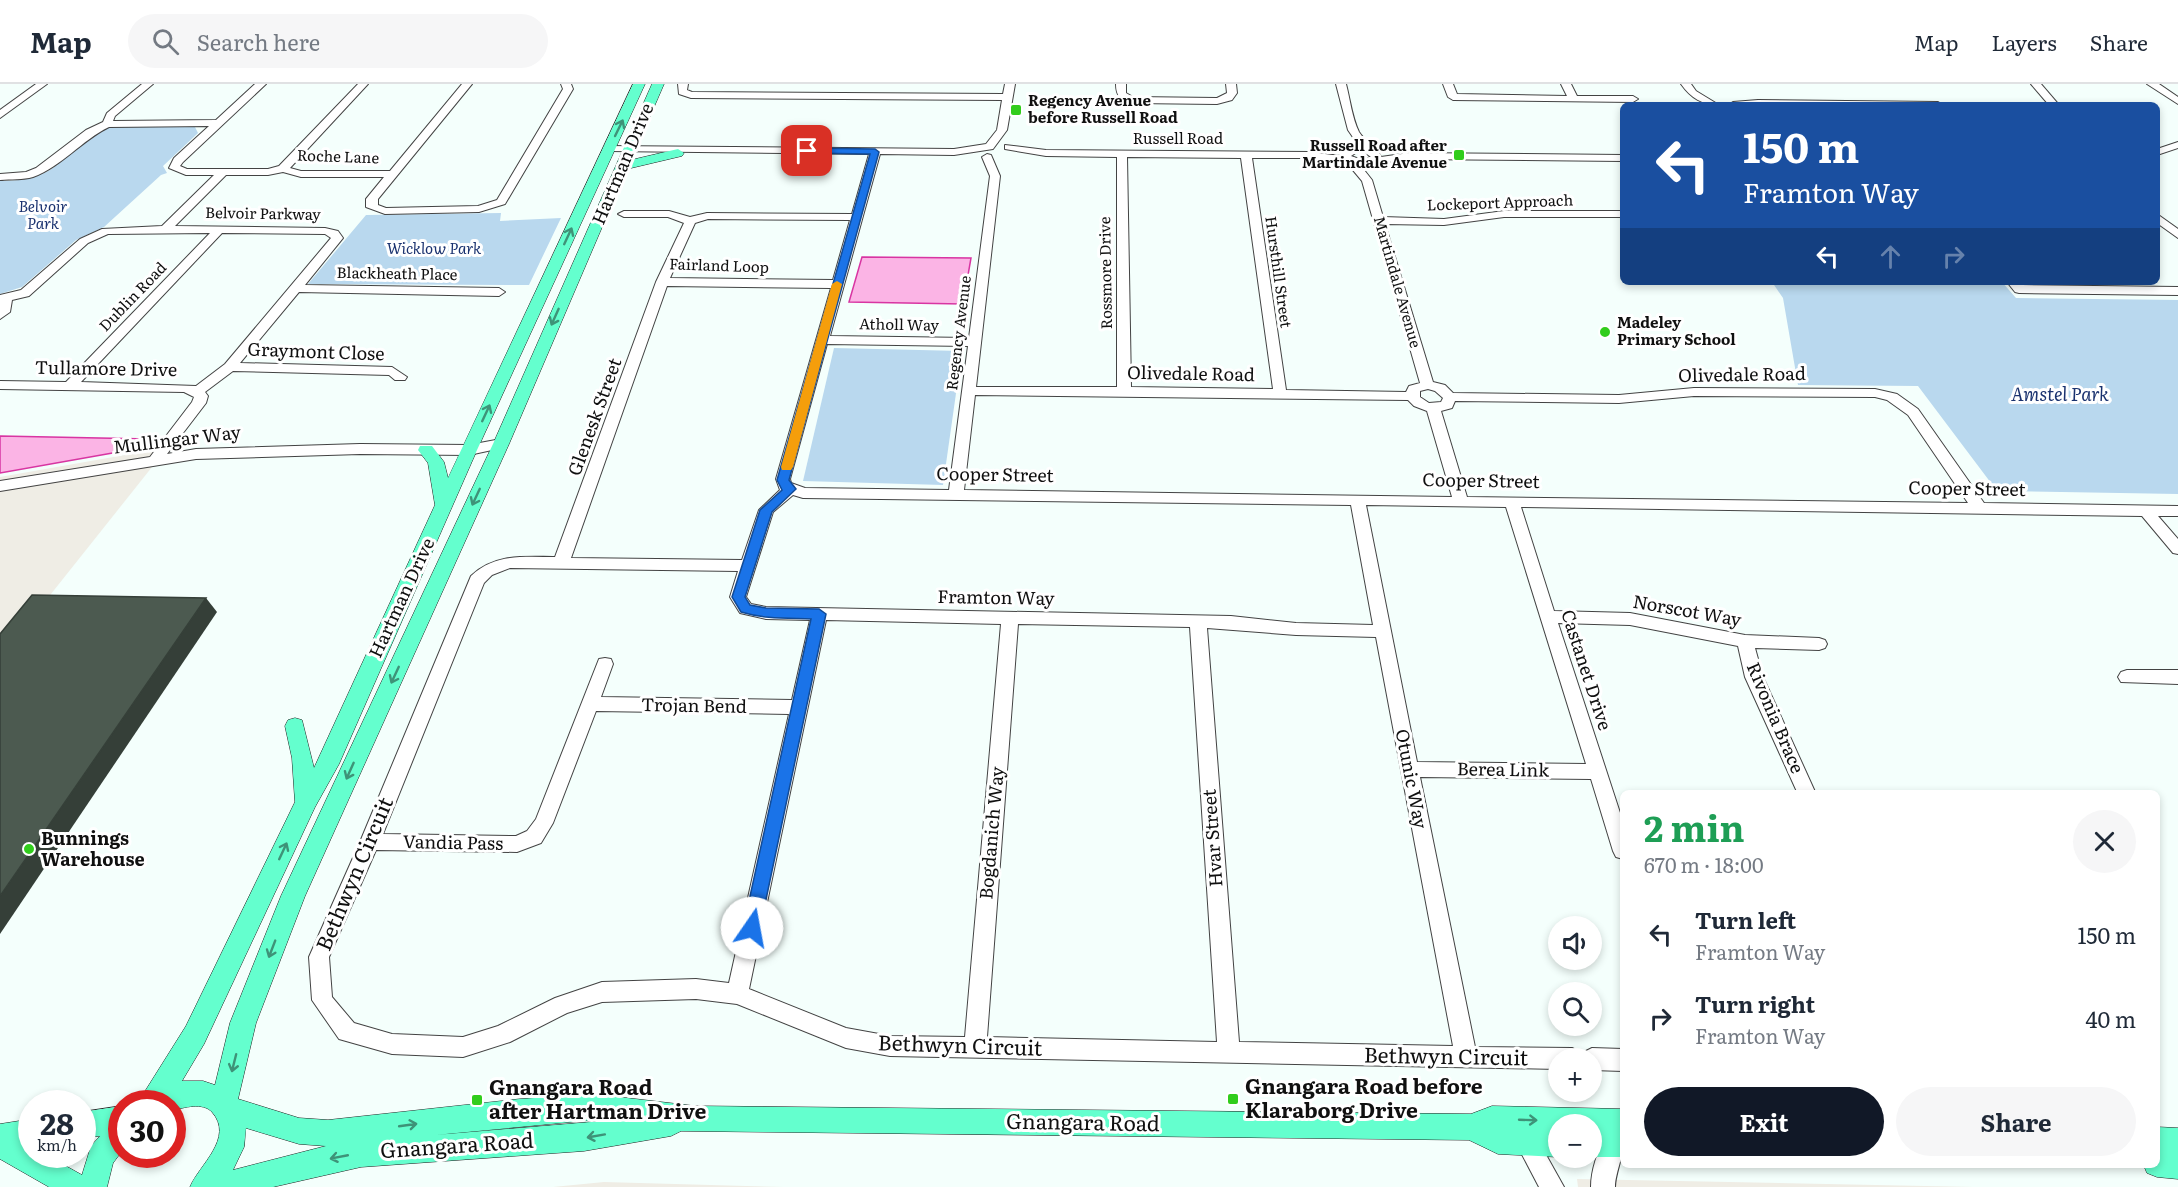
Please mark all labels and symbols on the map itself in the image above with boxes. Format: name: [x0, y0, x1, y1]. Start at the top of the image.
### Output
place label: Regency Avenue before Russell Road: [1028, 88, 1178, 128]
street label: Hartman Drive: [584, 98, 659, 228]
marker: Regency Avenue before Russell Road: [1009, 103, 1023, 117]
one-way arrow: [614, 119, 626, 137]
pin: [781, 125, 832, 176]
street label: Russell Road: [1133, 126, 1223, 149]
place label: Russell Road after Martindale Avenue: [1302, 133, 1448, 173]
street label: Roche Lane: [297, 143, 380, 168]
marker: Russell Road after Martindale Avenue: [1452, 148, 1466, 162]
street label: Lockeport Approach: [1426, 187, 1574, 216]
park label: Belvoir Park: [19, 194, 67, 234]
street label: Belvoir Parkway: [205, 200, 321, 225]
street label: Martindale Avenue: [1369, 213, 1428, 350]
street label: Hursthill Street: [1260, 214, 1299, 329]
street label: Rossmore Drive: [1092, 216, 1117, 330]
one-way arrow: [562, 228, 574, 246]
park label: Wicklow Park: [387, 236, 482, 259]
street label: Fairland Loop: [669, 251, 769, 278]
street label: Dublin Road: [93, 256, 171, 336]
street label: Blackheath Place: [336, 260, 458, 285]
street label: Regency Avenue: [939, 274, 976, 392]
one-way arrow: [549, 307, 561, 325]
place label: Madeley Primary School: [1617, 310, 1736, 350]
street label: Atholl Way: [859, 311, 940, 336]
marker: Madeley Primary School: [1598, 325, 1612, 339]
street label: Graymont Close: [247, 335, 385, 366]
street label: Tullamore Drive: [35, 353, 177, 382]
street label: Glenesk Street: [560, 353, 628, 479]
street label: Olivedale Road: [1127, 358, 1255, 387]
street label: Olivedale Road: [1678, 359, 1806, 388]
park label: Amstel Park: [2011, 380, 2109, 407]
one-way arrow: [481, 405, 492, 423]
street label: Mullingar Way: [111, 417, 243, 460]
street label: Cooper Street: [936, 459, 1055, 488]
street label: Cooper Street: [1422, 465, 1541, 494]
street label: Cooper Street: [1908, 473, 2027, 502]
one-way arrow: [470, 488, 482, 506]
street label: Hartman Drive: [361, 533, 440, 662]
street label: Framton Way: [937, 582, 1055, 611]
street label: Norscot Way: [1631, 587, 1744, 632]
street label: Castanet Drive: [1555, 606, 1620, 733]
street label: Rivonia Brace: [1741, 658, 1812, 777]
one-way arrow: [388, 665, 400, 683]
street label: Trojan Bend: [641, 690, 747, 719]
street label: Otunic Way: [1390, 726, 1435, 832]
street label: Berea Link: [1457, 754, 1550, 783]
one-way arrow: [344, 761, 356, 779]
street label: Bogdanich Way: [971, 765, 1010, 900]
street label: Hvar Street: [1195, 788, 1228, 888]
street label: Bethwyn Circuit: [306, 791, 399, 955]
place label: Bunnings Warehouse: [41, 824, 145, 872]
street label: Vandia Pass: [403, 827, 503, 856]
marker: Bunnings Warehouse: [22, 842, 36, 856]
one-way arrow: [278, 843, 290, 861]
position arrow: [720, 896, 784, 960]
one-way arrow: [266, 939, 277, 958]
street label: Bethwyn Circuit: [877, 1025, 1043, 1062]
street label: Bethwyn Circuit: [1364, 1038, 1529, 1071]
one-way arrow: [228, 1054, 240, 1073]
place label: Gnangara Road before Klaraborg Drive: [1245, 1069, 1483, 1124]
place label: Gnangara Road after Hartman Drive: [489, 1070, 706, 1125]
speed limit sign: 30: [108, 1090, 186, 1168]
marker: Gnangara Road before Klaraborg Drive: [1226, 1092, 1240, 1106]
marker: Gnangara Road after Hartman Drive: [470, 1093, 484, 1107]
street label: Gnangara Road: [1006, 1104, 1160, 1137]
one-way arrow: [1517, 1115, 1537, 1126]
one-way arrow: [398, 1119, 418, 1130]
street label: Gnangara Road: [379, 1123, 535, 1164]
one-way arrow: [586, 1131, 606, 1142]
one-way arrow: [329, 1152, 349, 1163]

